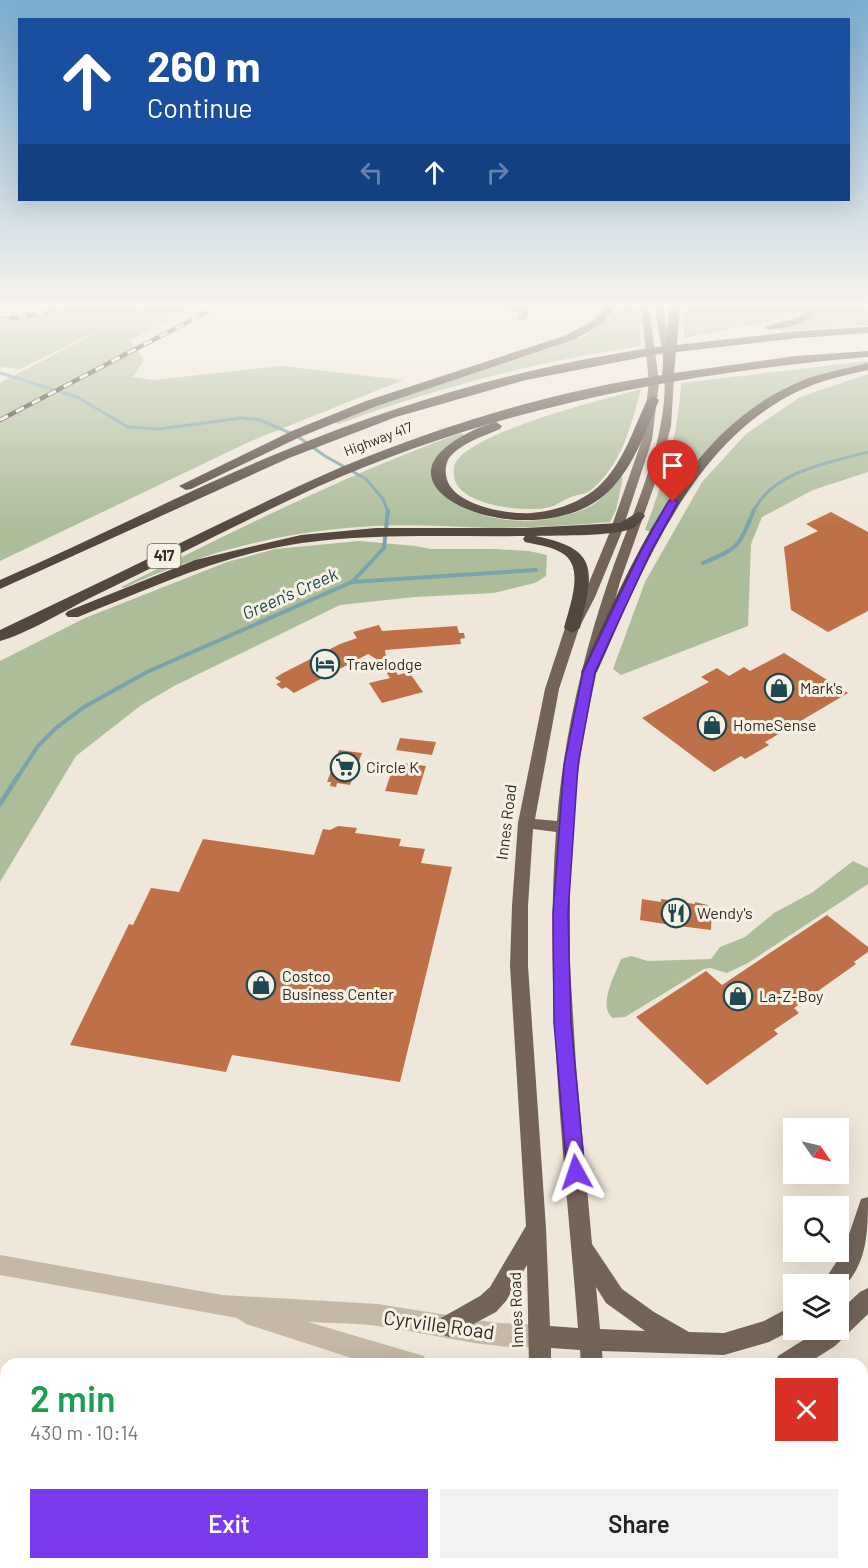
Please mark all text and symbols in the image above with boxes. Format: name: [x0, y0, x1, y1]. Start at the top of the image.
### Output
text: 260 m: [147, 40, 260, 90]
icon: ahead: [48, 42, 126, 120]
text: Continue: [147, 91, 253, 123]
icon: left: [355, 156, 388, 189]
icon: ahead: [418, 156, 451, 189]
icon: right: [481, 156, 514, 189]
street label: Highway 417: [341, 418, 415, 459]
pin: [647, 440, 698, 502]
icon: arrive: [656, 449, 689, 482]
road number: 417: [148, 544, 180, 568]
water label: Green's Creek: [238, 562, 341, 624]
hotel icon: Travelodge: [309, 648, 341, 680]
place label: Travelodge: [346, 654, 422, 673]
shop icon: Mark's: [763, 672, 795, 704]
place label: Mark's: [800, 678, 843, 697]
shop icon: HomeSense: [696, 709, 728, 741]
place label: HomeSense: [733, 715, 817, 734]
supermarket icon: Circle K: [329, 751, 361, 783]
place label: Circle K: [366, 757, 419, 776]
street label: Innes Road: [491, 783, 520, 861]
restaurant icon: Wendy's: [660, 897, 692, 929]
place label: Wendy's: [697, 903, 753, 922]
place label: Costco Business Center: [282, 966, 394, 1003]
shop icon: Costco Business Center: [245, 969, 277, 1001]
shop icon: La-Z-Boy: [722, 980, 754, 1012]
place label: La-Z-Boy: [759, 986, 824, 1005]
north arrow: [783, 1118, 849, 1184]
map controls: [783, 1118, 849, 1340]
position arrow: [544, 1140, 608, 1204]
button: search: [783, 1196, 849, 1262]
street label: Innes Road: [505, 1272, 526, 1348]
button: layers: [783, 1274, 849, 1340]
street label: Cyrville Road: [382, 1304, 496, 1344]
text: 2 min: [30, 1376, 116, 1419]
button: close: [775, 1378, 838, 1441]
text: 430 m · 10:14: [30, 1420, 138, 1444]
button: Exit: [30, 1489, 428, 1558]
button: Share: [440, 1489, 838, 1558]

